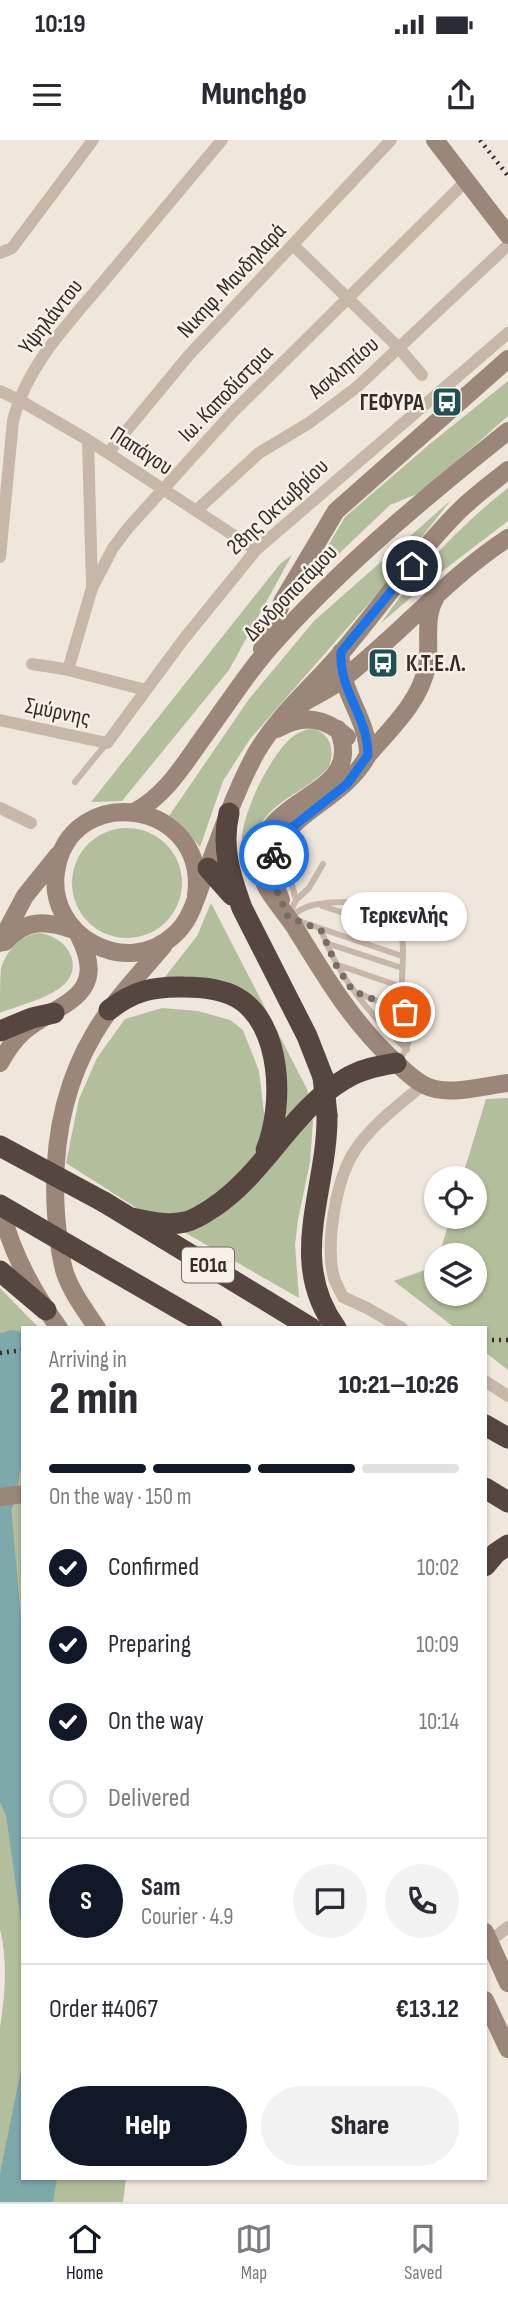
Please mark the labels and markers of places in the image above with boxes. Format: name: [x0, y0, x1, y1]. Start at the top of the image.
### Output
bus stop icon: ΓΕΦΥΡΑ: [430, 385, 464, 419]
place label: ΓΕΦΥΡΑ: [360, 389, 425, 417]
pin: [382, 536, 442, 596]
bus stop icon: Κ.Τ.Ε.Λ.: [366, 646, 400, 680]
place label: Κ.Τ.Ε.Λ.: [406, 650, 466, 678]
callout: Τερκενλής: [342, 893, 468, 942]
pin: [375, 982, 435, 1042]

